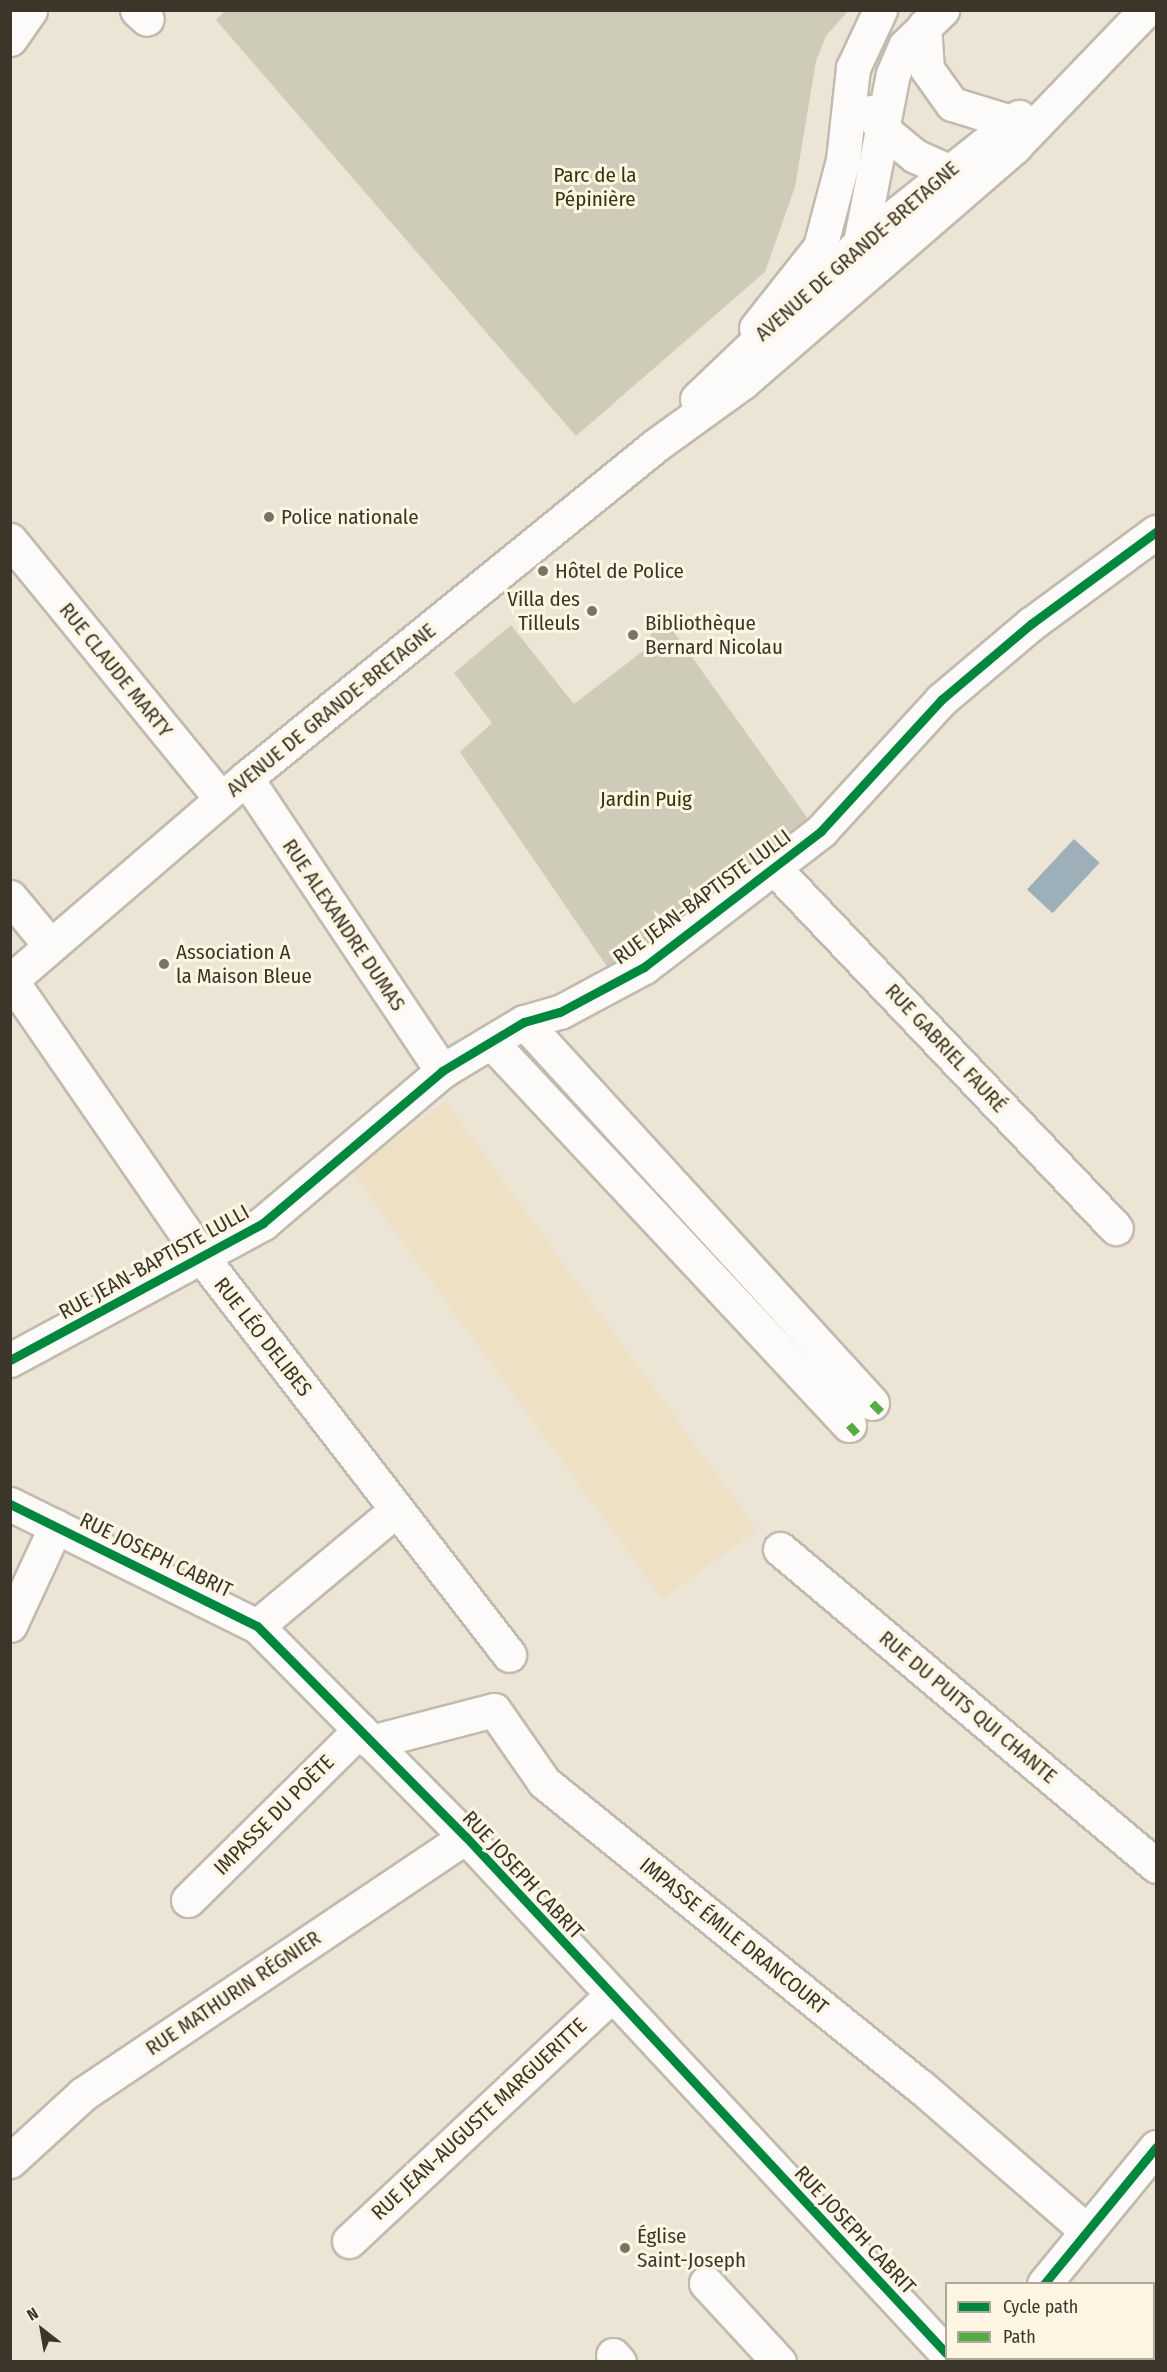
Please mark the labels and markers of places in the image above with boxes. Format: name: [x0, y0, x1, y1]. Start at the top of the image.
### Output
place label: Police nationale: [281, 504, 419, 530]
marker: Police nationale: [262, 510, 276, 524]
place label: Hôtel de Police: [555, 558, 684, 584]
marker: Hôtel de Police: [536, 564, 550, 578]
place label: Villa des Tilleuls: [507, 586, 580, 636]
marker: Villa des Tilleuls: [585, 604, 599, 618]
place label: Bibliothèque Bernard Nicolau: [645, 610, 783, 660]
marker: Bibliothèque Bernard Nicolau: [626, 628, 640, 642]
place label: Association A la Maison Bleue: [176, 939, 312, 989]
marker: Association A la Maison Bleue: [157, 957, 171, 971]
place label: Église Saint-Joseph: [637, 2223, 746, 2273]
marker: Église Saint-Joseph: [618, 2241, 632, 2255]

